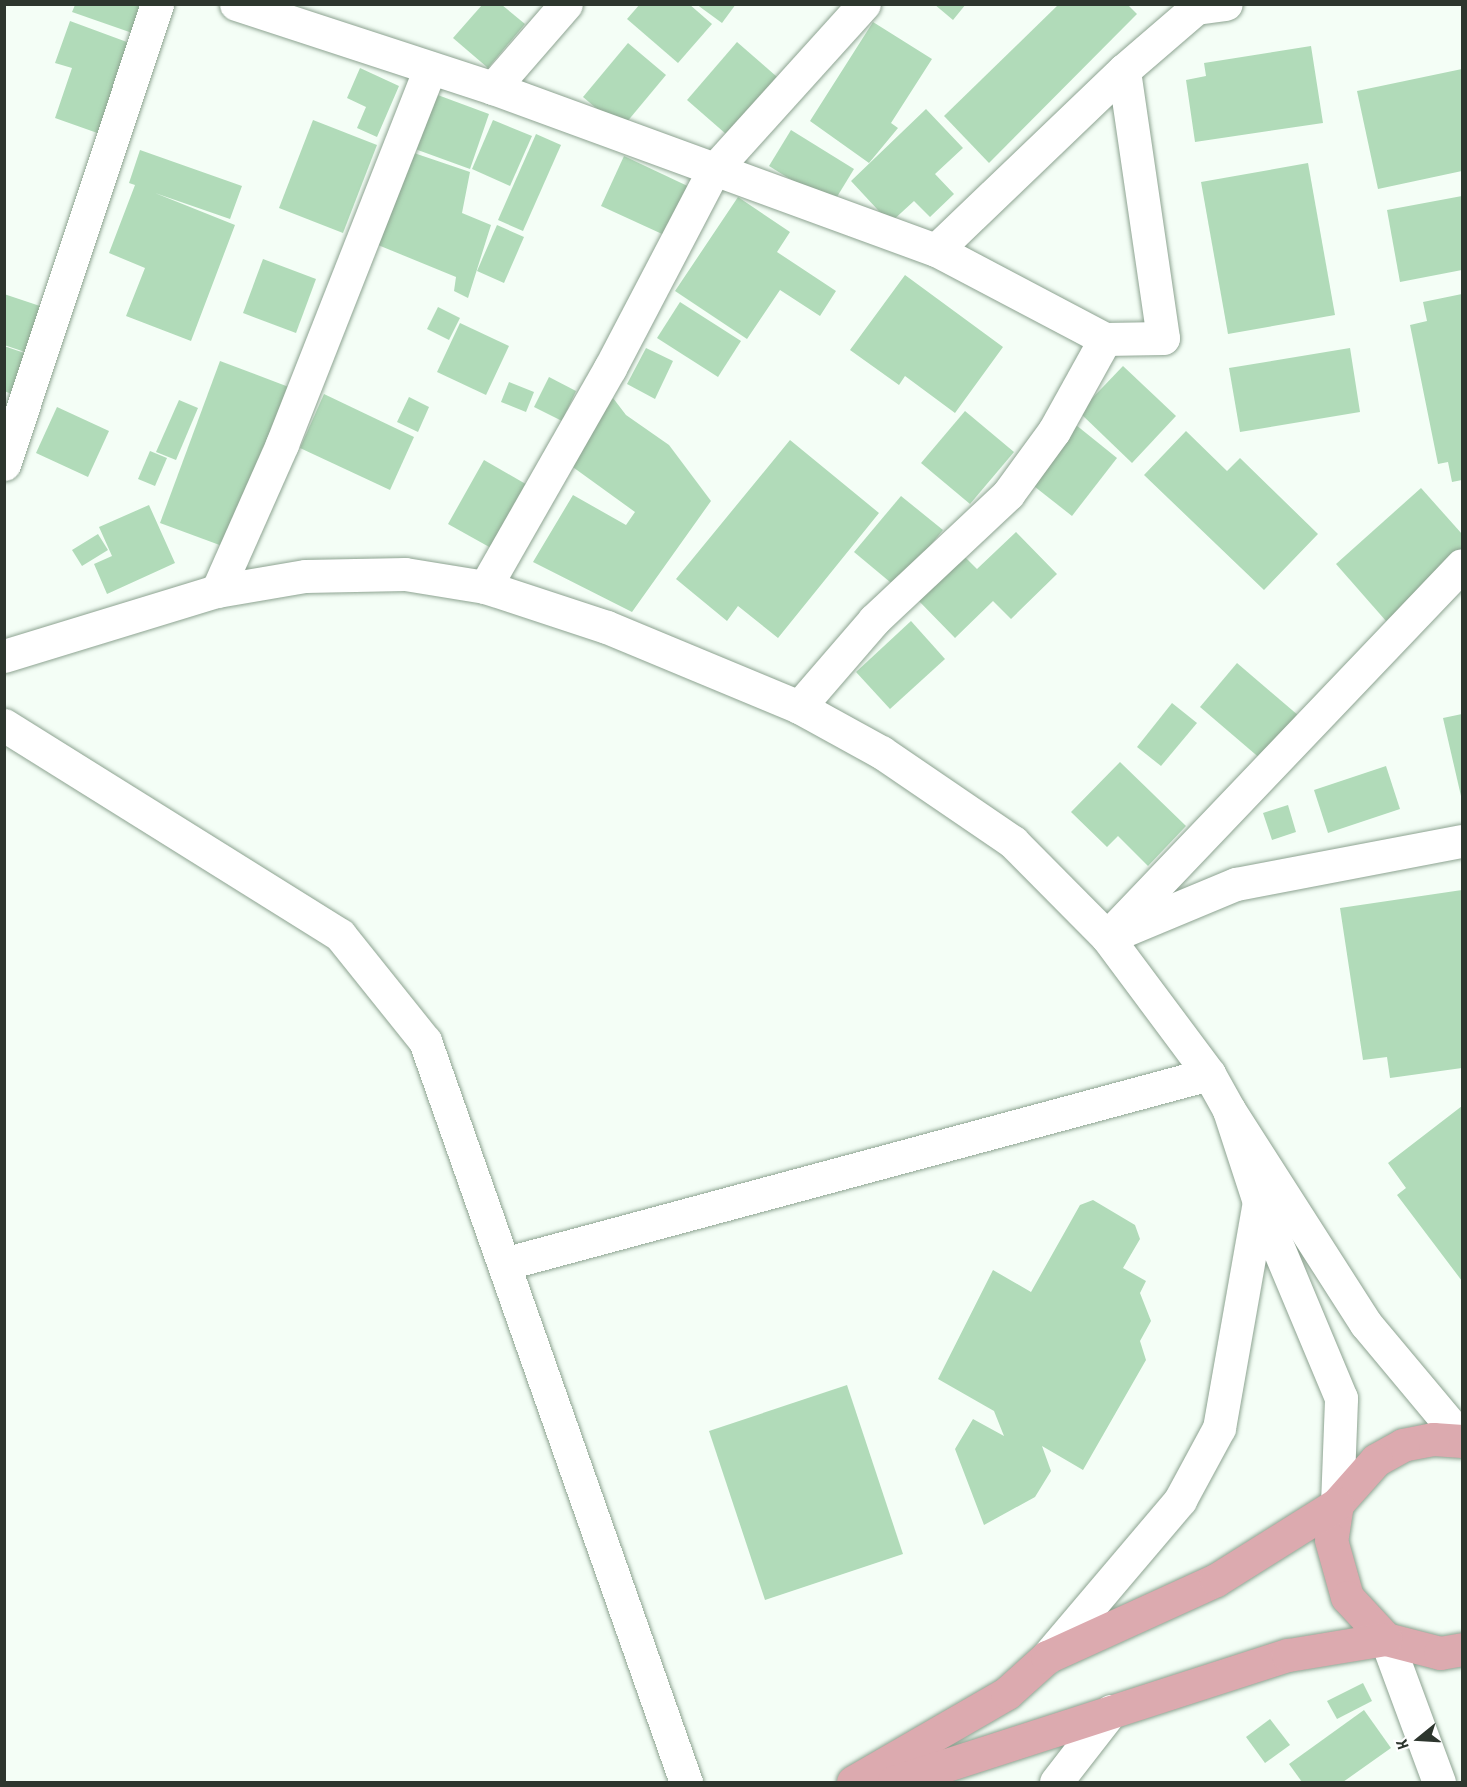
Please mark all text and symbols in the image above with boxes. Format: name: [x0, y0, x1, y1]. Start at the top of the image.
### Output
north arrow: [1389, 1709, 1449, 1769]
text: K: [1389, 1736, 1415, 1753]

